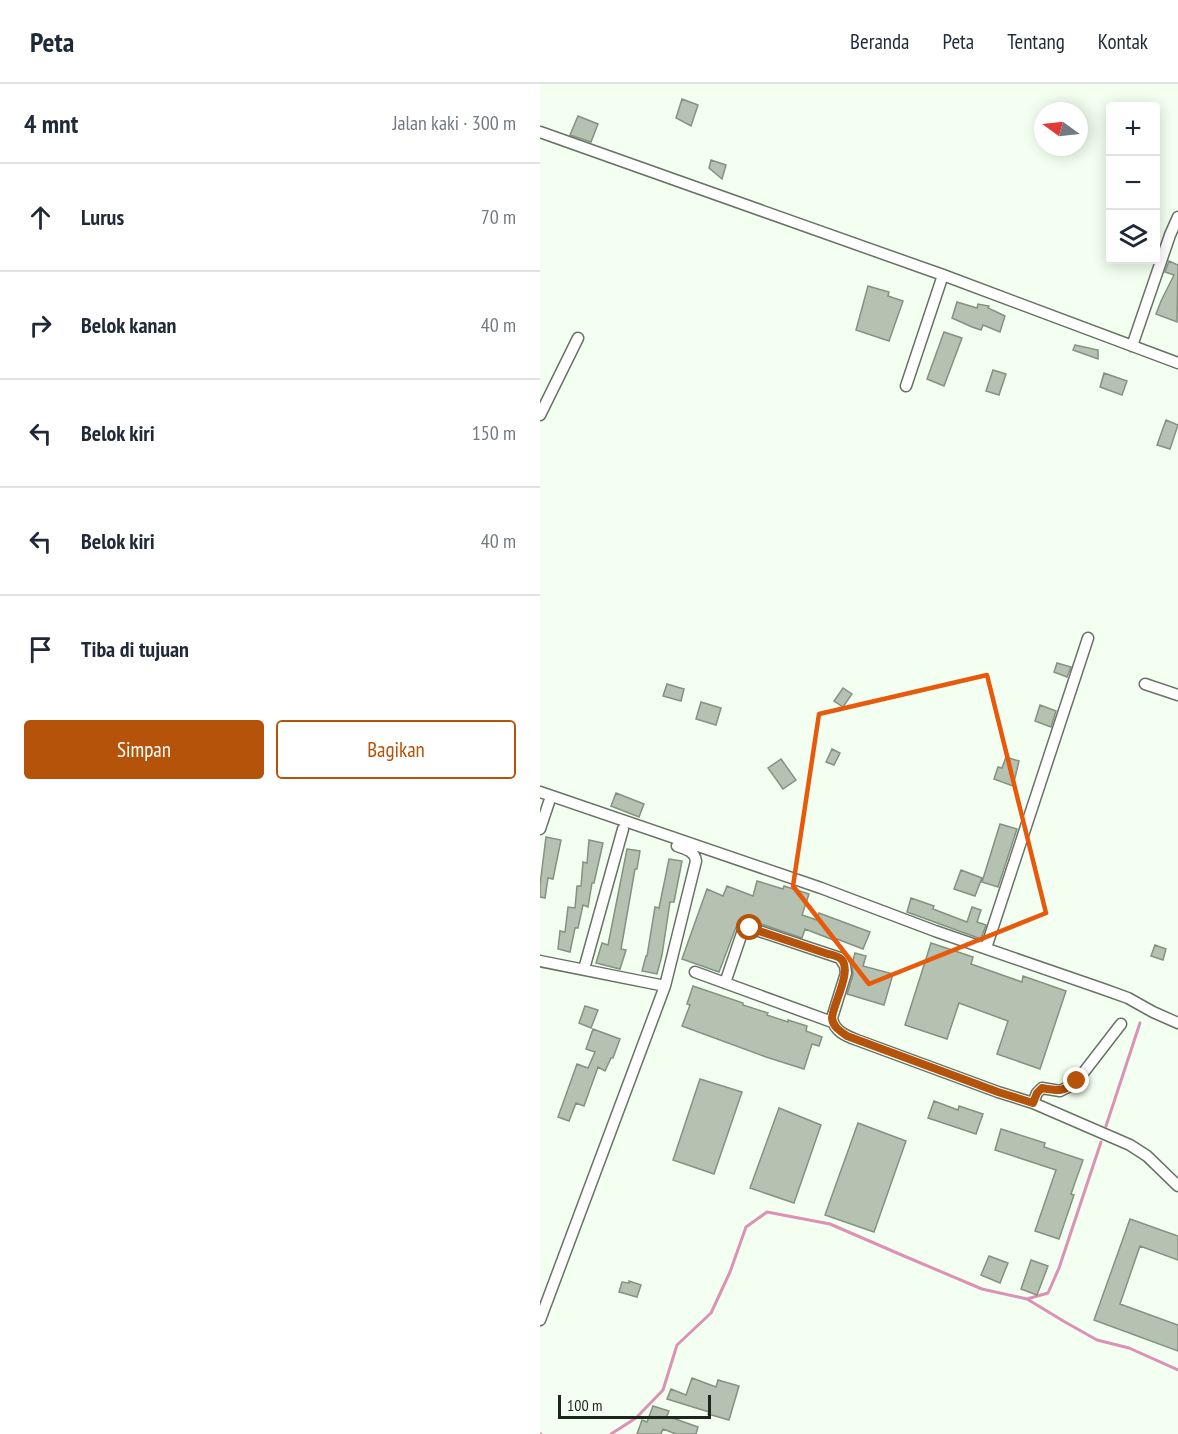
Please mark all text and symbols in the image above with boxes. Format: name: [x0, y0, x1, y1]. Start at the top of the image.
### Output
text: Peta: [30, 23, 74, 60]
text: Beranda: [850, 28, 910, 55]
text: Peta: [943, 28, 974, 55]
text: Tentang: [1007, 28, 1065, 55]
text: Kontak: [1098, 28, 1148, 55]
north arrow: [1034, 102, 1088, 156]
map controls: [1106, 102, 1160, 264]
button: +: [1106, 102, 1160, 156]
text: 4 mnt: [24, 107, 78, 140]
text: Jalan kaki · 300 m: [393, 110, 516, 136]
button: −: [1106, 156, 1160, 210]
icon: ahead: [24, 201, 57, 234]
text: Lurus: [81, 203, 124, 231]
text: 70 m: [481, 204, 516, 230]
button: layers: [1106, 210, 1160, 264]
icon: right: [24, 309, 57, 342]
text: Belok kanan: [81, 311, 176, 339]
text: 40 m: [481, 312, 516, 338]
icon: left: [24, 417, 57, 450]
text: Belok kiri: [81, 419, 155, 447]
text: 150 m: [472, 420, 516, 446]
icon: left: [24, 525, 57, 558]
text: Belok kiri: [81, 527, 155, 555]
text: 40 m: [481, 528, 516, 554]
icon: arrive: [24, 633, 57, 666]
text: Tiba di tujuan: [81, 635, 189, 663]
button: Simpan: [24, 720, 264, 779]
button: Bagikan: [276, 720, 516, 779]
route start: [736, 914, 762, 940]
route end: [1063, 1067, 1089, 1093]
scale bar: [558, 1392, 711, 1420]
text: 100 m: [567, 1395, 602, 1415]

